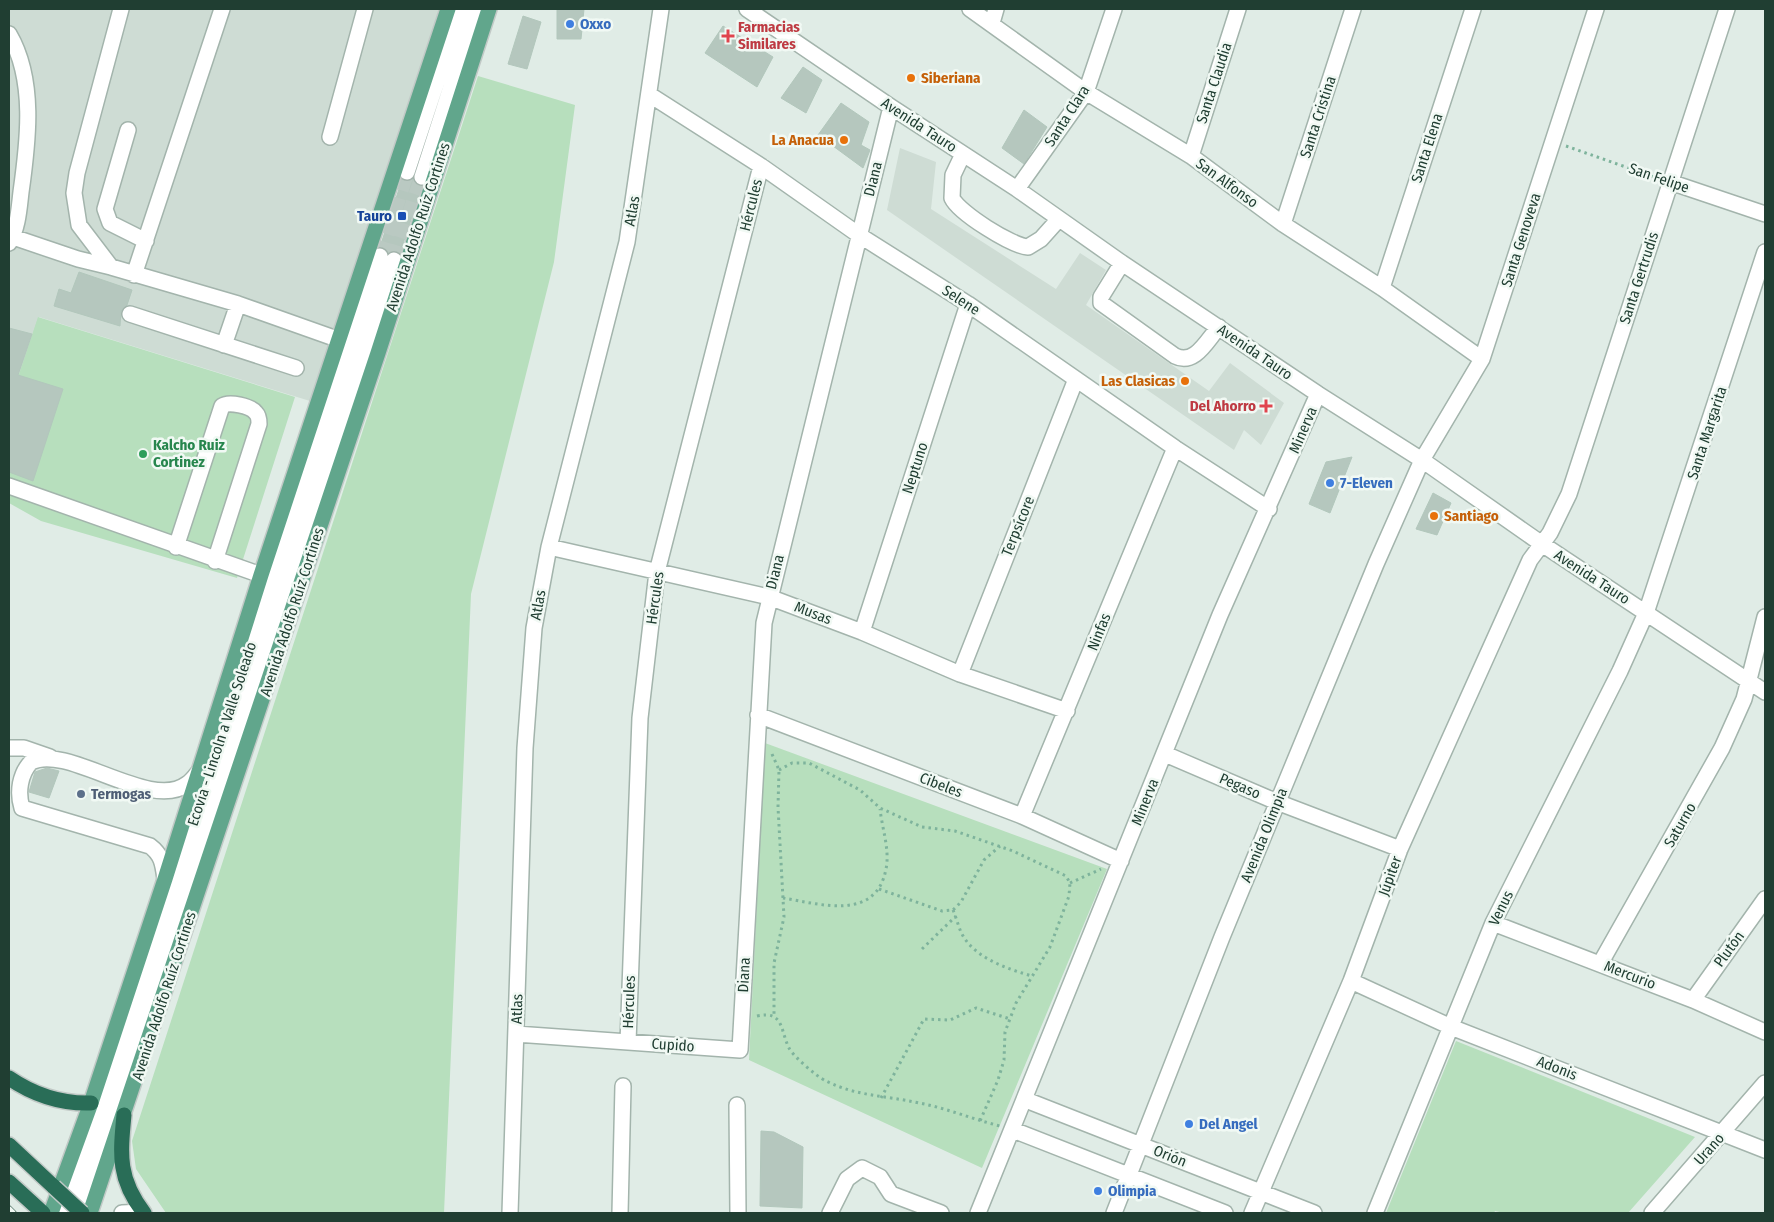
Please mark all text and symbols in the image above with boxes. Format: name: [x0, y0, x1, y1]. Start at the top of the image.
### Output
place label: Oxxo: [580, 15, 611, 33]
marker: Oxxo: [564, 18, 576, 30]
place label: Farmacias Similares: [738, 18, 800, 53]
marker: Farmacias Similares: [722, 30, 734, 42]
street label: Santa Claudia: [1192, 40, 1236, 126]
place label: Siberiana: [921, 69, 981, 87]
marker: Siberiana: [905, 72, 917, 84]
street label: Santa Cristina: [1296, 74, 1340, 160]
street label: Santa Clara: [1041, 82, 1093, 150]
street label: Avenida Tauro: [878, 94, 960, 156]
street label: Santa Elena: [1407, 111, 1447, 185]
place label: La Anacua: [771, 131, 835, 149]
marker: La Anacua: [838, 134, 850, 146]
street label: Avenida Adolfo Ruíz Cortines: [382, 140, 454, 314]
street label: San Alfonso: [1192, 154, 1262, 212]
street label: San Felipe: [1626, 159, 1692, 197]
street label: Diana: [860, 160, 886, 198]
street label: Hércules: [736, 177, 766, 233]
street label: Santa Genoveva: [1497, 191, 1545, 289]
street label: Atlas: [621, 195, 643, 227]
place label: Tauro: [357, 207, 392, 225]
marker: Tauro: [396, 210, 408, 222]
street label: Santa Gertrudis: [1616, 230, 1662, 326]
street label: Selene: [939, 281, 983, 319]
street label: Avenida Tauro: [1214, 320, 1296, 384]
place label: Las Clasicas: [1101, 372, 1175, 390]
marker: Las Clasicas: [1179, 375, 1191, 387]
street label: Santa Margarita: [1683, 384, 1731, 482]
place label: Del Ahorro: [1190, 397, 1256, 415]
marker: Del Ahorro: [1260, 400, 1272, 412]
street label: Minerva: [1285, 404, 1321, 456]
place label: Kalcho Ruiz Cortinez: [153, 436, 226, 471]
street label: Neptuno: [898, 440, 932, 496]
marker: Kalcho Ruiz Cortinez: [137, 448, 149, 460]
place label: 7-Eleven: [1340, 474, 1393, 492]
marker: 7-Eleven: [1324, 477, 1336, 489]
street label: Terpsícore: [998, 493, 1038, 559]
place label: Santiago: [1444, 507, 1499, 525]
marker: Santiago: [1428, 510, 1440, 522]
street label: Avenida Adolfo Ruíz Cortines: [256, 525, 328, 699]
street label: Avenida Tauro: [1551, 546, 1633, 608]
street label: Diana: [762, 553, 788, 591]
street label: Hércules: [642, 570, 668, 626]
street label: Atlas: [527, 589, 549, 621]
street label: Musas: [792, 598, 834, 628]
street label: Ninfas: [1083, 611, 1115, 653]
street label: Ecovía - Lincoln a Valle Soleado: [184, 640, 260, 828]
street label: Cibeles: [917, 769, 965, 801]
street label: Pegaso: [1217, 769, 1263, 803]
street label: Minerva: [1128, 776, 1162, 828]
place label: Termogas: [91, 785, 152, 803]
street label: Avenida Olimpia: [1237, 785, 1291, 885]
marker: Termogas: [75, 788, 87, 800]
street label: Saturno: [1660, 799, 1700, 851]
street label: Júpiter: [1375, 853, 1406, 898]
street label: Venus: [1485, 888, 1517, 928]
street label: Avenida Adolfo Ruíz Cortines: [128, 909, 200, 1083]
street label: Plutón: [1710, 928, 1748, 970]
street label: Diana: [734, 957, 754, 993]
street label: Mercurio: [1602, 957, 1659, 993]
street label: Hércules: [619, 975, 639, 1029]
street label: Atlas: [507, 994, 527, 1024]
street label: Cupido: [651, 1035, 695, 1055]
street label: Adonis: [1534, 1052, 1580, 1084]
place label: Del Angel: [1199, 1115, 1258, 1133]
marker: Del Angel: [1183, 1118, 1195, 1130]
street label: Urano: [1690, 1129, 1728, 1169]
street label: Orión: [1151, 1141, 1189, 1171]
place label: Olimpia: [1108, 1182, 1157, 1200]
marker: Olimpia: [1092, 1185, 1104, 1197]

